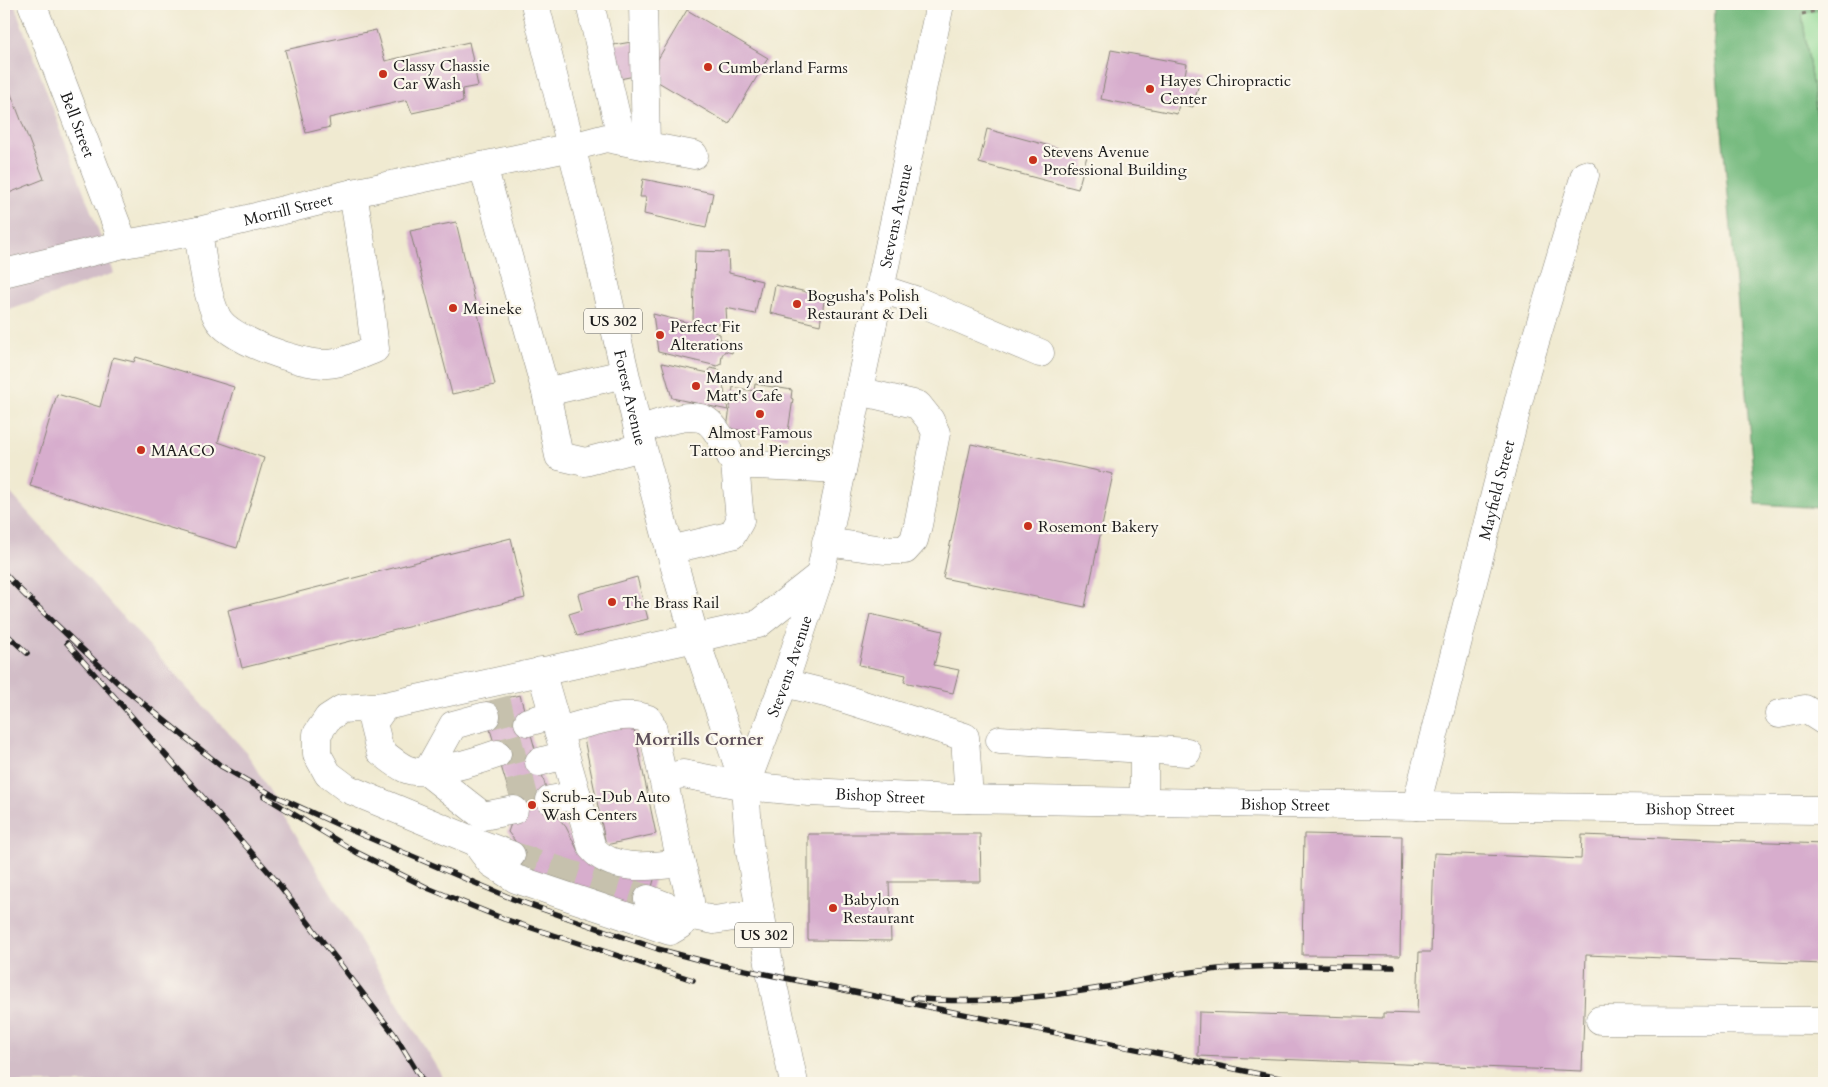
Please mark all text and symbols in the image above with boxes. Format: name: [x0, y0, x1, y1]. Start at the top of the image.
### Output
place label: Classy Chassie Car Wash: [393, 55, 490, 95]
place label: Cumberland Farms: [718, 57, 848, 79]
marker: Cumberland Farms: [702, 61, 714, 73]
marker: Classy Chassie Car Wash: [377, 68, 389, 80]
place label: Hayes Chiropractic Center: [1160, 70, 1291, 110]
marker: Hayes Chiropractic Center: [1144, 83, 1156, 95]
street label: Bell Street: [55, 89, 100, 161]
place label: Stevens Avenue Professional Building: [1043, 141, 1187, 181]
marker: Stevens Avenue Professional Building: [1027, 154, 1039, 166]
street label: Stevens Avenue: [875, 162, 918, 270]
street label: Morrill Street: [241, 188, 335, 231]
place label: Bogusha's Polish Restaurant & Deli: [807, 285, 928, 325]
place label: Meineke: [463, 298, 522, 320]
marker: Bogusha's Polish Restaurant & Deli: [791, 298, 803, 310]
marker: Meineke: [447, 302, 459, 314]
road number: US 302: [584, 308, 642, 334]
place label: Perfect Fit Alterations: [670, 316, 743, 356]
marker: Perfect Fit Alterations: [654, 329, 666, 341]
street label: Forest Avenue: [608, 348, 652, 448]
place label: Mandy and Matt's Cafe: [706, 367, 783, 407]
marker: Mandy and Matt's Cafe: [690, 380, 702, 392]
marker: Almost Famous Tattoo and Piercings: [754, 408, 766, 420]
place label: Almost Famous Tattoo and Piercings: [689, 422, 831, 462]
street label: Mayfield Street: [1474, 438, 1520, 542]
place label: MAACO: [151, 440, 215, 462]
marker: MAACO: [135, 444, 147, 456]
place label: Rosemont Bakery: [1038, 516, 1159, 538]
marker: Rosemont Bakery: [1022, 520, 1034, 532]
place label: The Brass Rail: [622, 592, 719, 614]
marker: The Brass Rail: [606, 596, 618, 608]
street label: Stevens Avenue: [762, 612, 818, 720]
district label: Morrills Corner: [635, 727, 764, 752]
street label: Bishop Street: [835, 783, 925, 810]
place label: Scrub-a-Dub Auto Wash Centers: [541, 786, 671, 826]
street label: Bishop Street: [1240, 793, 1330, 817]
street label: Bishop Street: [1645, 798, 1735, 821]
marker: Scrub-a-Dub Auto Wash Centers: [526, 799, 538, 811]
place label: Babylon Restaurant: [843, 889, 914, 929]
marker: Babylon Restaurant: [827, 902, 839, 914]
road number: US 302: [735, 922, 793, 948]

